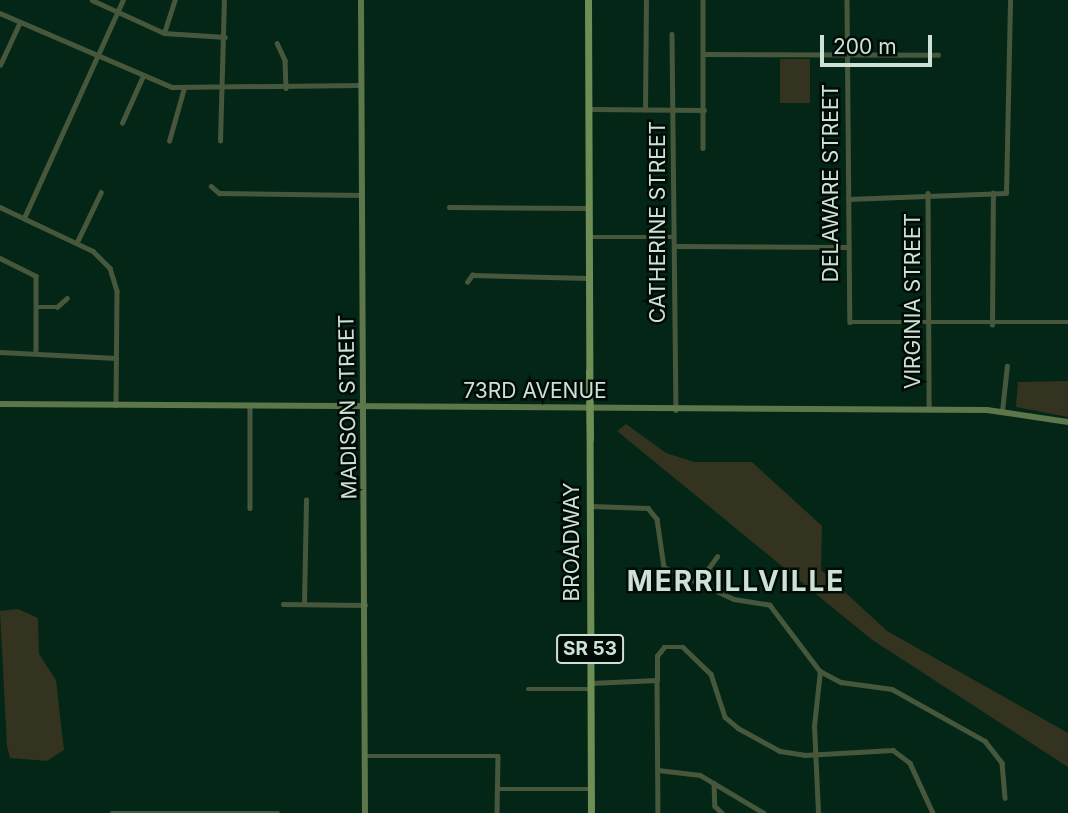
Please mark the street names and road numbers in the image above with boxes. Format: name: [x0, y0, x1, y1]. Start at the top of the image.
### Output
street label: DELAWARE STREET: [818, 84, 844, 282]
street label: CATHERINE STREET: [645, 121, 671, 323]
street label: VIRGINIA STREET: [900, 213, 926, 389]
street label: MADISON STREET: [334, 314, 362, 500]
street label: 73RD AVENUE: [463, 378, 607, 404]
street label: BROADWAY: [559, 483, 585, 601]
road number: SR 53: [555, 634, 625, 664]

